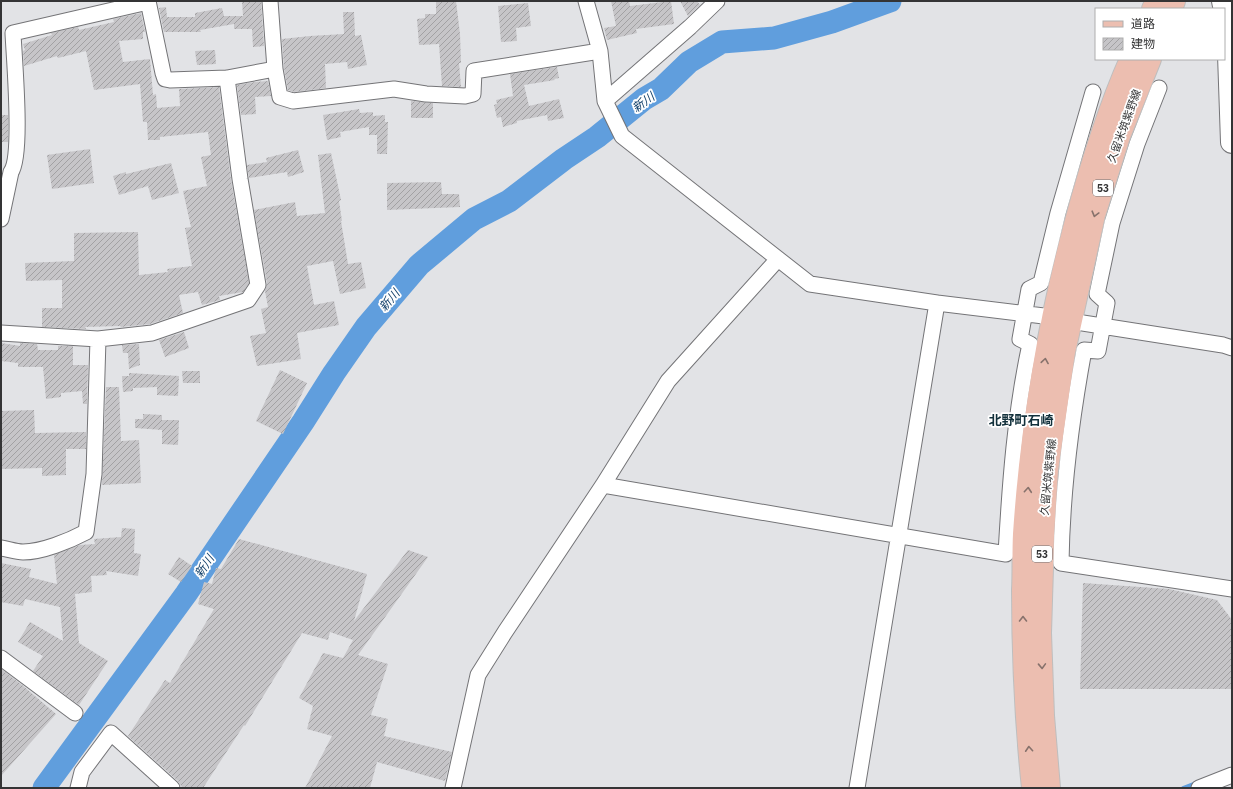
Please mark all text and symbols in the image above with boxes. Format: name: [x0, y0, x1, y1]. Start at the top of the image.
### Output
legend: [1095, 8, 1225, 60]
text: 道路: [1131, 16, 1155, 31]
text: 建物: [1131, 36, 1155, 51]
street label: 久留米筑紫野線: [1104, 87, 1144, 165]
water label: 新川: [629, 88, 659, 115]
road number: 53: [1093, 180, 1113, 196]
one-way arrow: [1091, 211, 1100, 218]
water label: 新川: [376, 284, 404, 314]
one-way arrow: [1040, 358, 1049, 364]
district label: 北野町石崎: [988, 412, 1054, 429]
street label: 久留米筑紫野線: [1037, 438, 1059, 516]
one-way arrow: [1024, 487, 1033, 493]
road number: 53: [1032, 546, 1052, 562]
water label: 新川: [191, 550, 218, 580]
one-way arrow: [1019, 616, 1027, 622]
one-way arrow: [1037, 663, 1046, 669]
one-way arrow: [1024, 746, 1033, 752]

